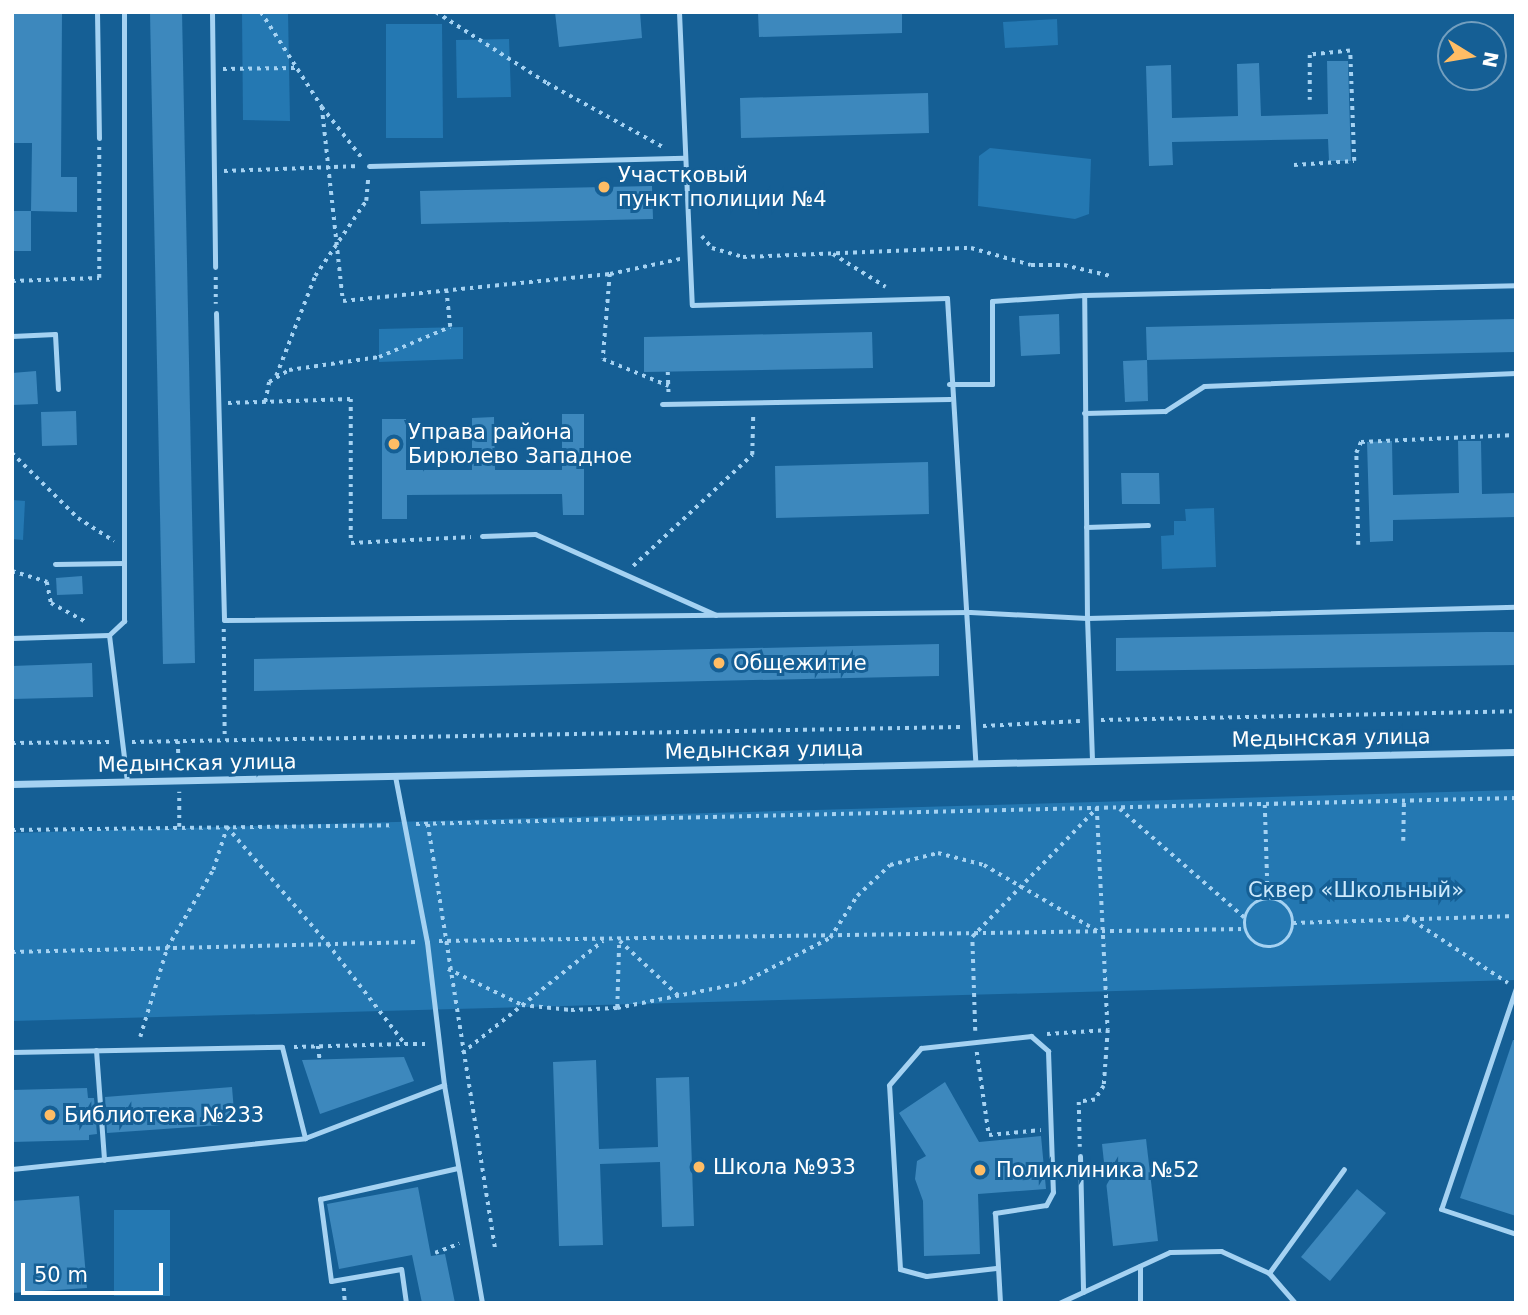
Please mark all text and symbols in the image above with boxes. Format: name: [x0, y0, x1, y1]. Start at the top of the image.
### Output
north arrow: [1437, 21, 1507, 91]
text: N: [1478, 50, 1503, 70]
place label: Участковый пункт полиции №4: [618, 162, 827, 212]
marker: Участковый пункт полиции №4: [596, 179, 612, 195]
place label: Управа района Бирюлево Западное: [408, 419, 632, 469]
marker: Управа района Бирюлево Западное: [386, 436, 402, 452]
place label: Общежитие: [733, 650, 867, 676]
marker: Общежитие: [711, 655, 727, 671]
street label: Медынская улица: [1231, 724, 1431, 752]
street label: Медынская улица: [664, 736, 864, 764]
street label: Медынская улица: [97, 749, 297, 777]
park label: Сквер «Школьный»: [1248, 877, 1464, 903]
place label: Библиотека №233: [64, 1102, 264, 1128]
marker: Библиотека №233: [42, 1107, 58, 1123]
place label: Школа №933: [713, 1154, 856, 1180]
place label: Поликлиника №52: [996, 1157, 1200, 1183]
marker: Школа №933: [691, 1159, 707, 1175]
marker: Поликлиника №52: [970, 1160, 990, 1180]
scale bar: [24, 1248, 166, 1292]
text: 50 m: [34, 1263, 88, 1287]

